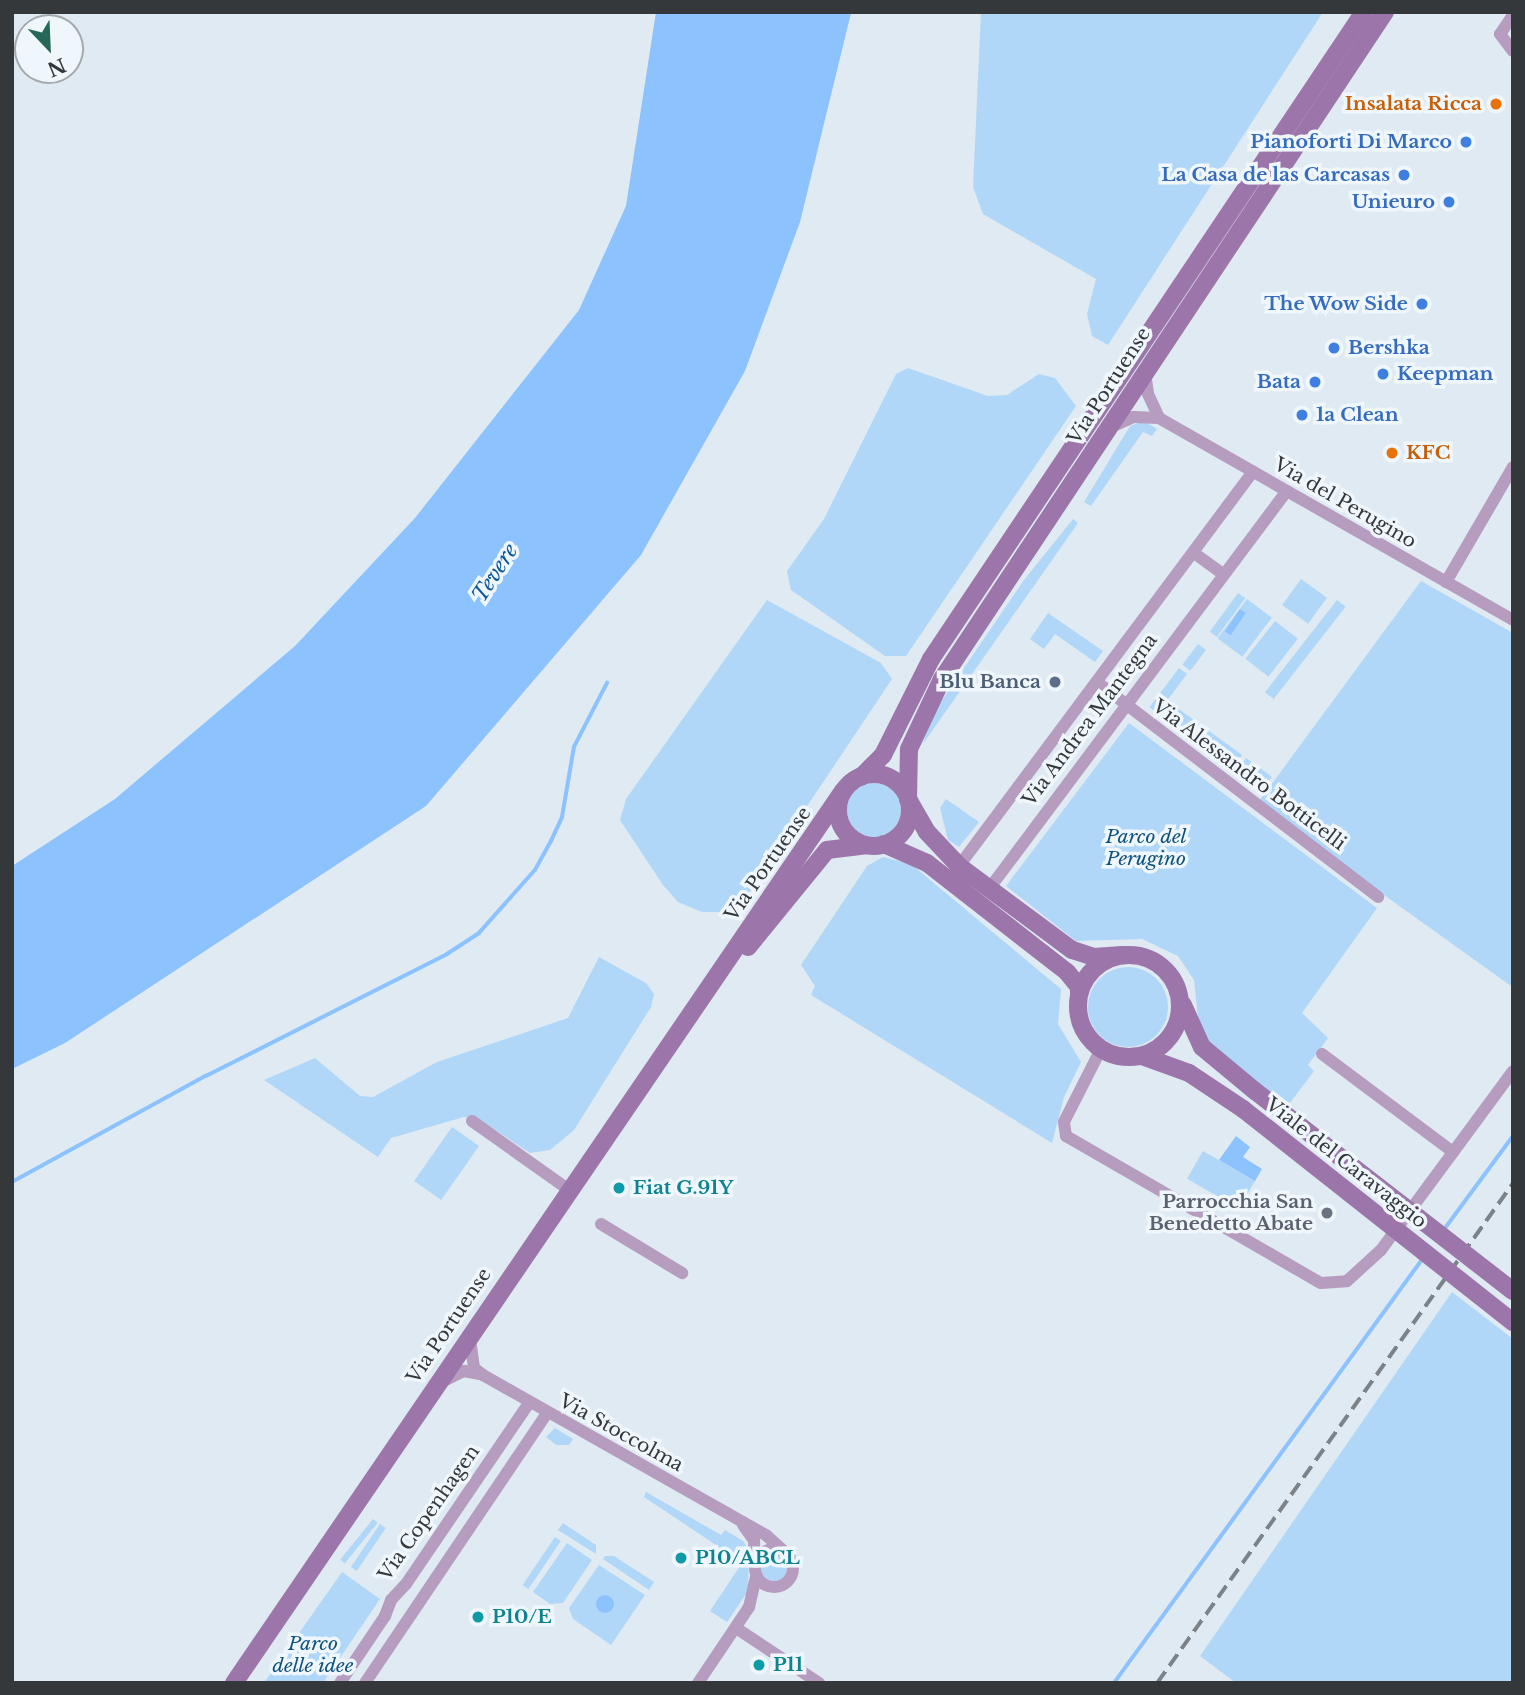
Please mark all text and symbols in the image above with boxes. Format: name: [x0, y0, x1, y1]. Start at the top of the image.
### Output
north arrow: [14, 14, 84, 84]
text: N: [44, 53, 69, 81]
place label: Insalata Ricca: [1345, 93, 1482, 115]
marker: Insalata Ricca: [1488, 96, 1504, 112]
place label: Pianoforti Di Marco: [1250, 131, 1452, 153]
marker: Pianoforti Di Marco: [1458, 134, 1474, 150]
place label: La Casa de las Carcasas: [1161, 164, 1390, 186]
marker: La Casa de las Carcasas: [1396, 167, 1412, 183]
place label: Unieuro: [1352, 191, 1435, 213]
marker: Unieuro: [1441, 194, 1457, 210]
place label: The Wow Side: [1263, 293, 1408, 315]
marker: The Wow Side: [1414, 296, 1430, 312]
street label: Via Portuense: [1063, 323, 1155, 449]
place label: Bershka: [1348, 337, 1430, 359]
marker: Bershka: [1326, 340, 1342, 356]
place label: Keepman: [1397, 363, 1493, 385]
marker: Keepman: [1375, 366, 1391, 382]
place label: Bata: [1257, 371, 1301, 393]
marker: Bata: [1307, 374, 1323, 390]
place label: 1a Clean: [1316, 404, 1398, 426]
marker: 1a Clean: [1294, 407, 1310, 423]
place label: KFC: [1406, 442, 1450, 464]
marker: KFC: [1384, 445, 1400, 461]
street label: Via del Perugino: [1270, 453, 1420, 553]
water label: Tevere: [467, 539, 523, 607]
street label: Via Andrea Mantegna: [1017, 629, 1163, 811]
place label: Blu Banca: [939, 671, 1041, 693]
marker: Blu Banca: [1047, 674, 1063, 690]
street label: Via Alessandro Botticelli: [1147, 695, 1351, 855]
street label: Via Portuense: [720, 802, 816, 926]
park label: Parco del Perugino: [1105, 826, 1187, 870]
street label: Viale del Caravaggio: [1261, 1093, 1431, 1233]
place label: Fiat G.91Y: [633, 1177, 733, 1199]
marker: Fiat G.91Y: [611, 1180, 627, 1196]
place label: Parrocchia San Benedetto Abate: [1148, 1191, 1313, 1235]
marker: Parrocchia San Benedetto Abate: [1319, 1205, 1335, 1221]
street label: Via Portuense: [402, 1264, 496, 1388]
street label: Via Stoccolma: [555, 1389, 687, 1477]
street label: Via Copenhagen: [374, 1441, 484, 1585]
place label: P10/ABCL: [695, 1547, 800, 1569]
marker: P10/ABCL: [673, 1550, 689, 1566]
place label: P10/E: [492, 1606, 552, 1628]
marker: P10/E: [470, 1609, 486, 1625]
park label: Parco delle idee: [272, 1633, 354, 1677]
place label: P11: [773, 1654, 803, 1676]
marker: P11: [751, 1657, 767, 1673]

